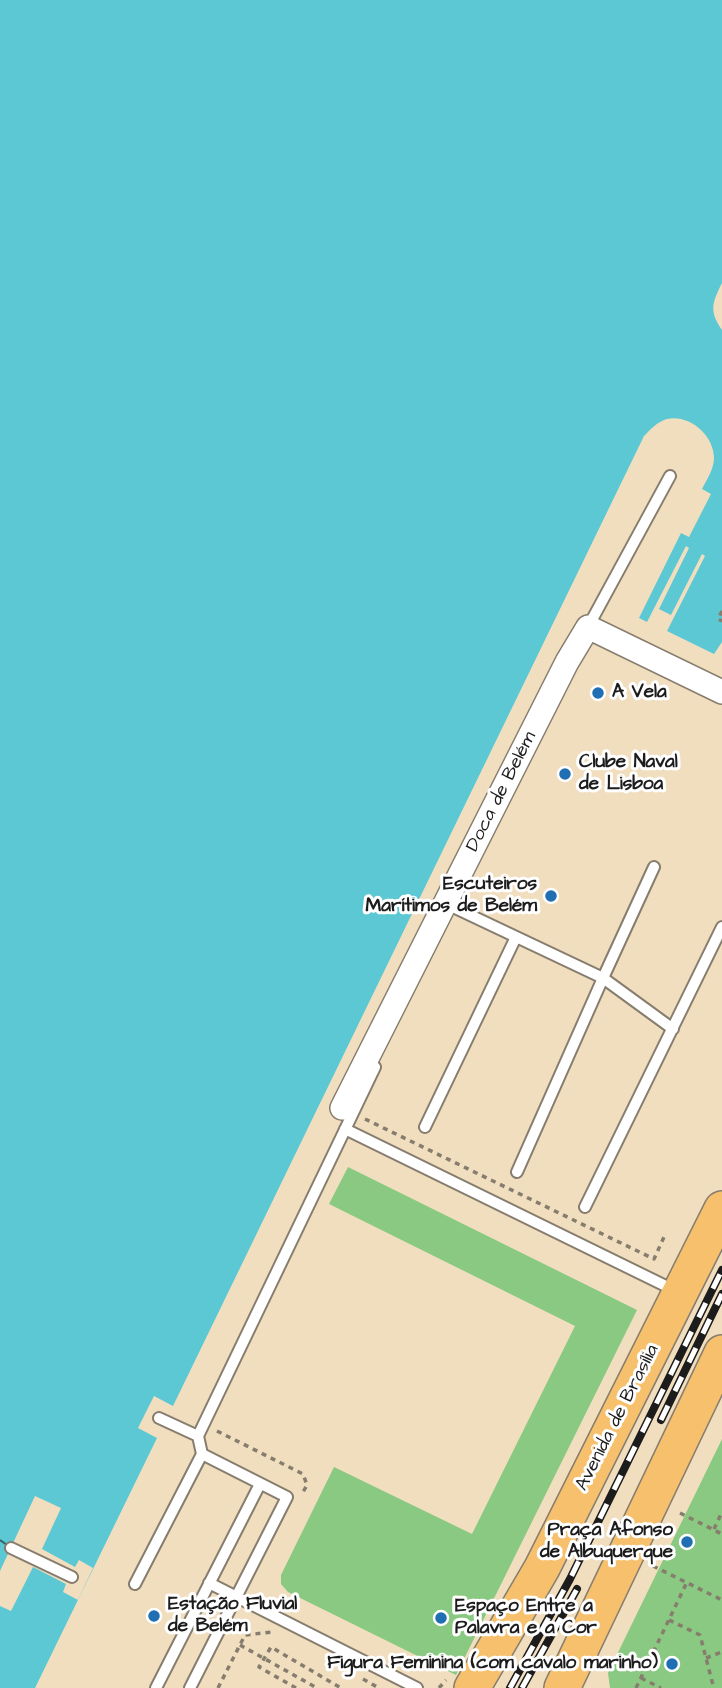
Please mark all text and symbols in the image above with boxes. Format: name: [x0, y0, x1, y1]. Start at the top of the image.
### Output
place label: A Vela: [612, 682, 667, 704]
marker: A Vela: [590, 685, 606, 701]
street label: Doca de Belém: [462, 728, 542, 856]
place label: Clube Naval de Lisboa: [579, 752, 678, 796]
marker: Clube Naval de Lisboa: [557, 766, 573, 782]
place label: Escuteiros Marítimos de Belém: [366, 874, 537, 918]
marker: Escuteiros Marítimos de Belém: [543, 888, 559, 904]
street label: Avenida de Brasília: [571, 1341, 665, 1495]
place label: Praça Afonso de Albuquerque: [540, 1520, 673, 1564]
marker: Praça Afonso de Albuquerque: [679, 1534, 695, 1550]
place label: Estação Fluvial de Belém: [168, 1594, 297, 1638]
place label: Espaço Entre a Palavra e a Cor: [455, 1596, 597, 1640]
marker: Estação Fluvial de Belém: [146, 1608, 162, 1624]
marker: Espaço Entre a Palavra e a Cor: [433, 1610, 449, 1626]
place label: Figura Feminina (com cavalo marinho): [327, 1653, 658, 1675]
marker: Figura Feminina (com cavalo marinho): [664, 1656, 680, 1672]

